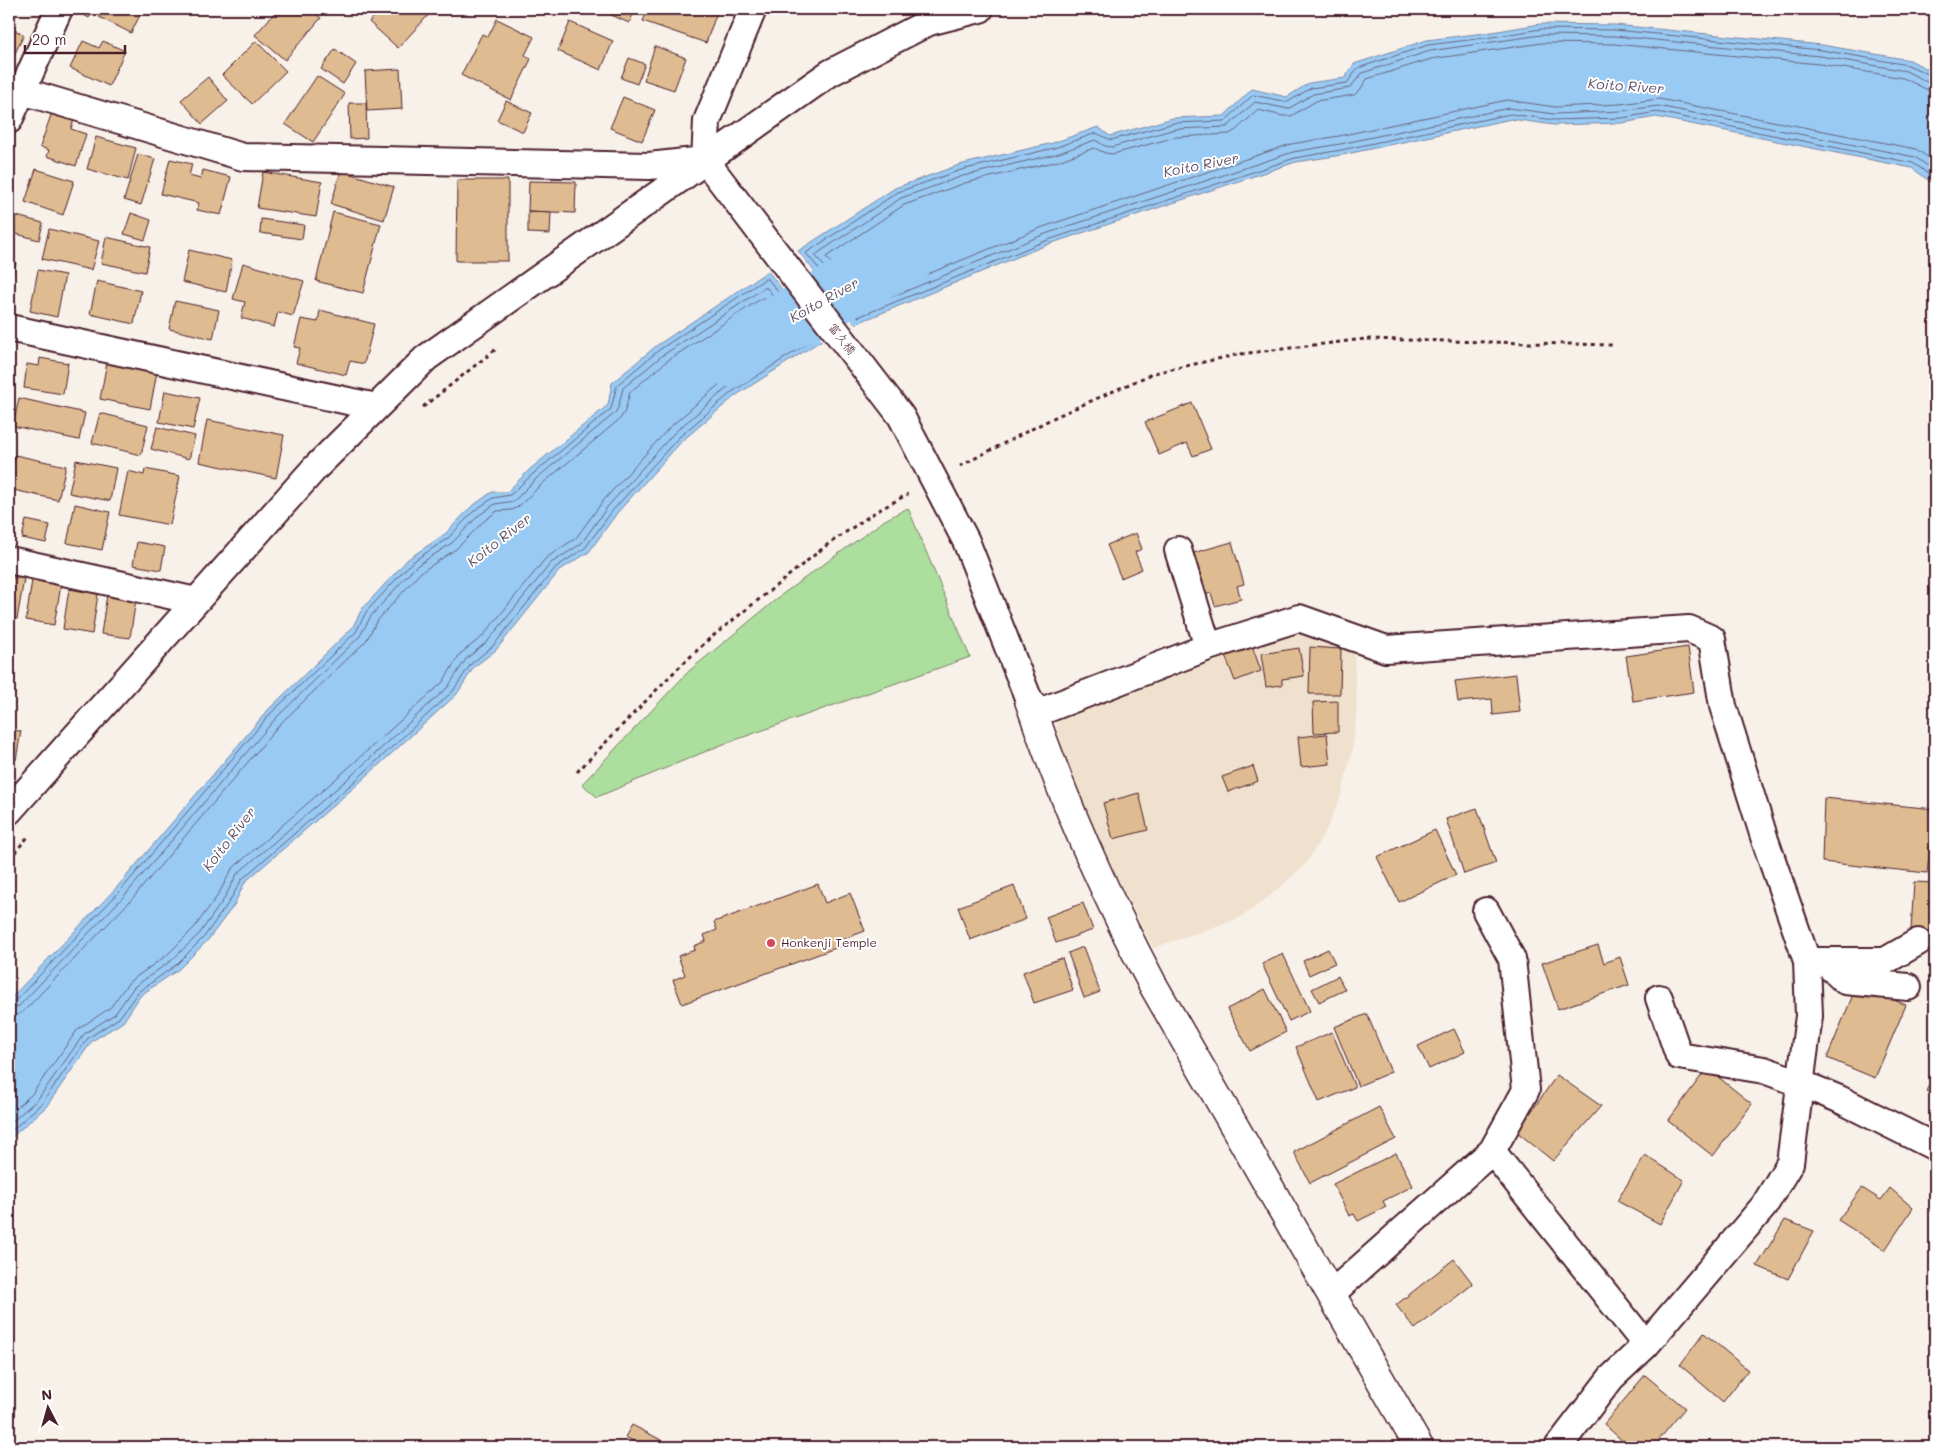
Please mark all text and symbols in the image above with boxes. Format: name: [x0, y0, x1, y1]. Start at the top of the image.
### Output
scale bar: [25, 22, 125, 54]
text: 20 m: [32, 29, 66, 49]
water label: Koito River: [1587, 73, 1665, 98]
water label: Koito River: [1162, 148, 1240, 181]
water label: Koito River: [786, 273, 862, 326]
street label: 富久橋: [825, 319, 860, 357]
water label: Koito River: [463, 509, 535, 571]
water label: Koito River: [198, 803, 260, 875]
place label: Honkenji Temple: [781, 934, 877, 950]
marker: Honkenji Temple: [765, 937, 777, 949]
north arrow: [22, 1384, 72, 1434]
text: N: [40, 1385, 53, 1405]

